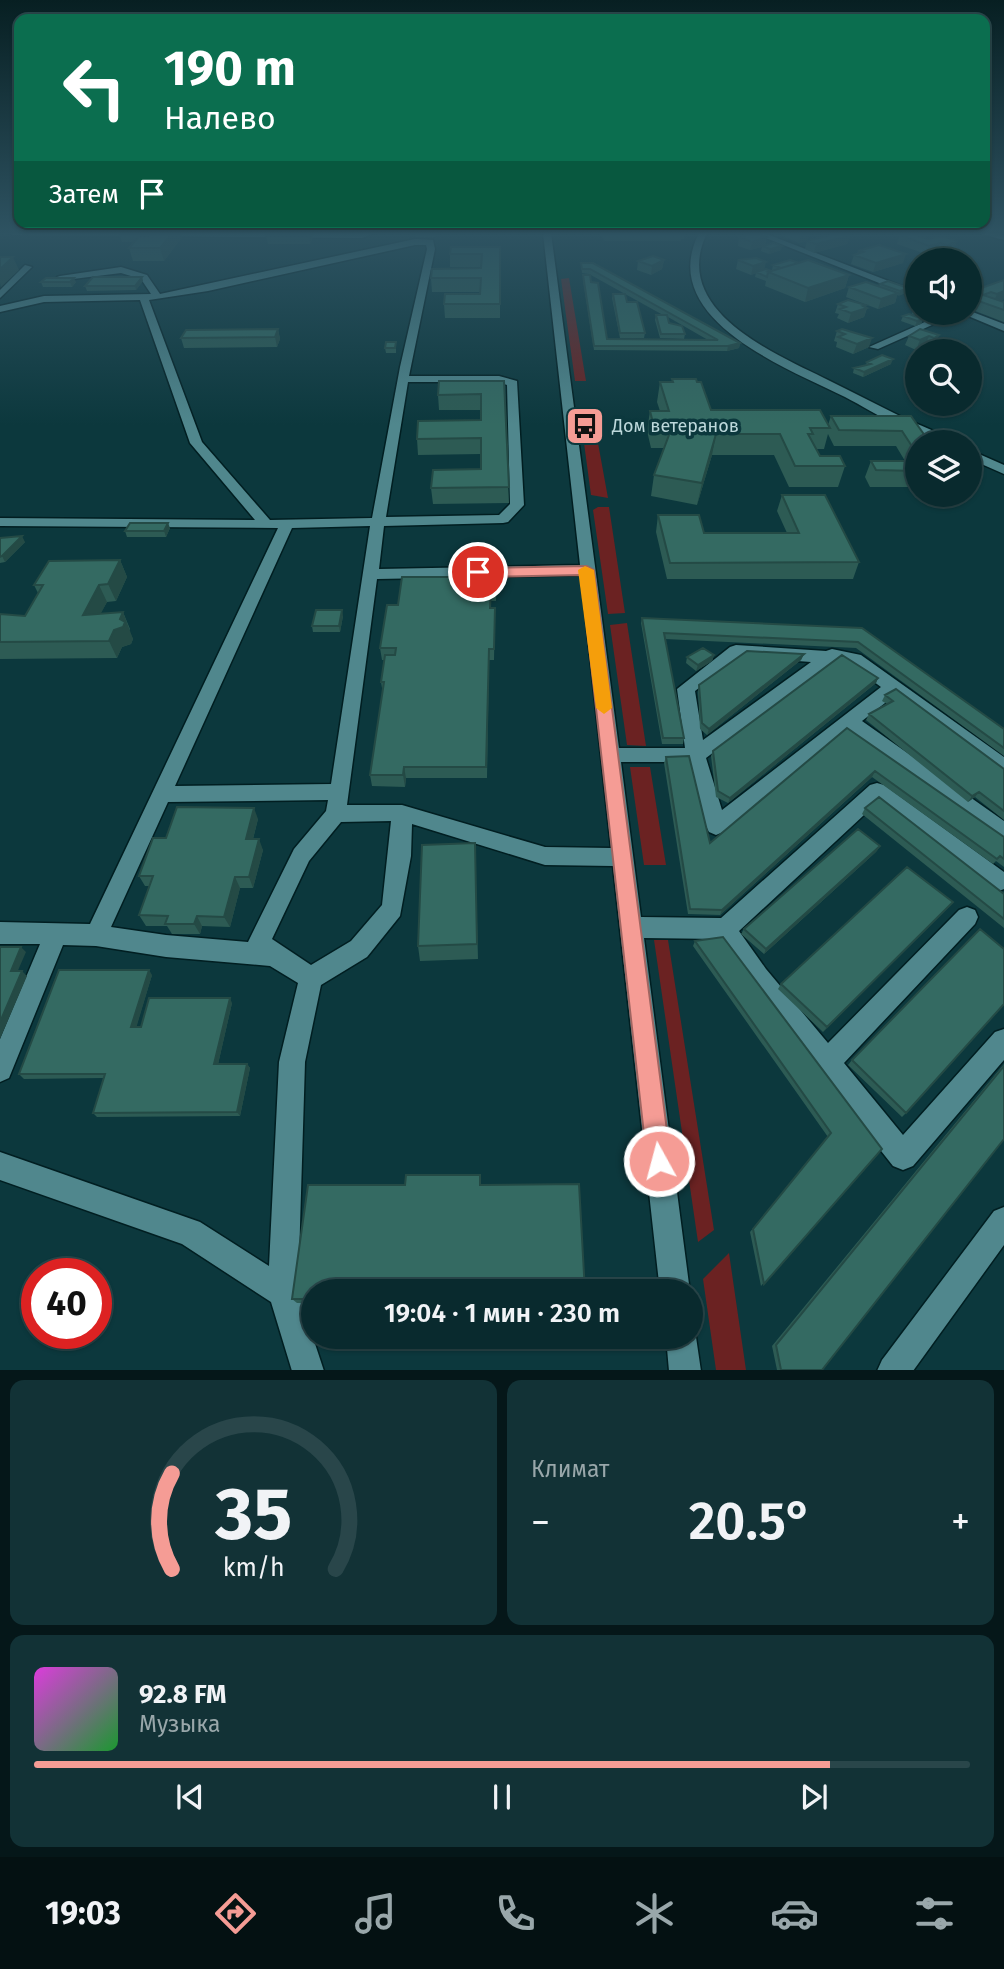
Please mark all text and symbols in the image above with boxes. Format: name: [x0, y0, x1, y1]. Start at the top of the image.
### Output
text: 190 m: [164, 39, 296, 98]
icon: left: [49, 42, 140, 133]
text: Налево: [164, 99, 276, 137]
icon: arrive: [133, 175, 171, 213]
text: Затем: [49, 179, 119, 210]
map controls: [905, 248, 982, 507]
button: sound: [905, 248, 982, 325]
button: search: [905, 339, 982, 416]
bus stop icon: Дом ветеранов: [564, 405, 606, 447]
place label: Дом ветеранов: [611, 415, 739, 437]
button: layers: [905, 430, 982, 507]
pin: [448, 542, 508, 602]
icon: arrive: [459, 553, 497, 591]
position arrow: [622, 1124, 696, 1198]
speed limit sign: 40: [21, 1258, 112, 1349]
text: 19:04 · 1 мин · 230 m: [384, 1298, 620, 1329]
text: Климат: [531, 1455, 609, 1483]
text: 35: [214, 1471, 292, 1558]
text: 20.5°: [689, 1490, 812, 1553]
text: −: [531, 1499, 550, 1545]
text: +: [951, 1499, 970, 1545]
text: km/h: [223, 1552, 284, 1582]
text: 92.8 FM: [139, 1679, 226, 1710]
text: Музыка: [139, 1710, 220, 1738]
icon: previous: [171, 1778, 209, 1816]
icon: pause: [483, 1778, 521, 1816]
icon: next: [795, 1778, 833, 1816]
icon: directions: [211, 1889, 260, 1938]
icon: music: [351, 1889, 400, 1938]
icon: phone: [491, 1889, 540, 1938]
icon: climate: [630, 1889, 679, 1938]
icon: car: [770, 1889, 819, 1938]
icon: filters: [910, 1889, 959, 1938]
text: 19:03: [45, 1894, 121, 1932]

